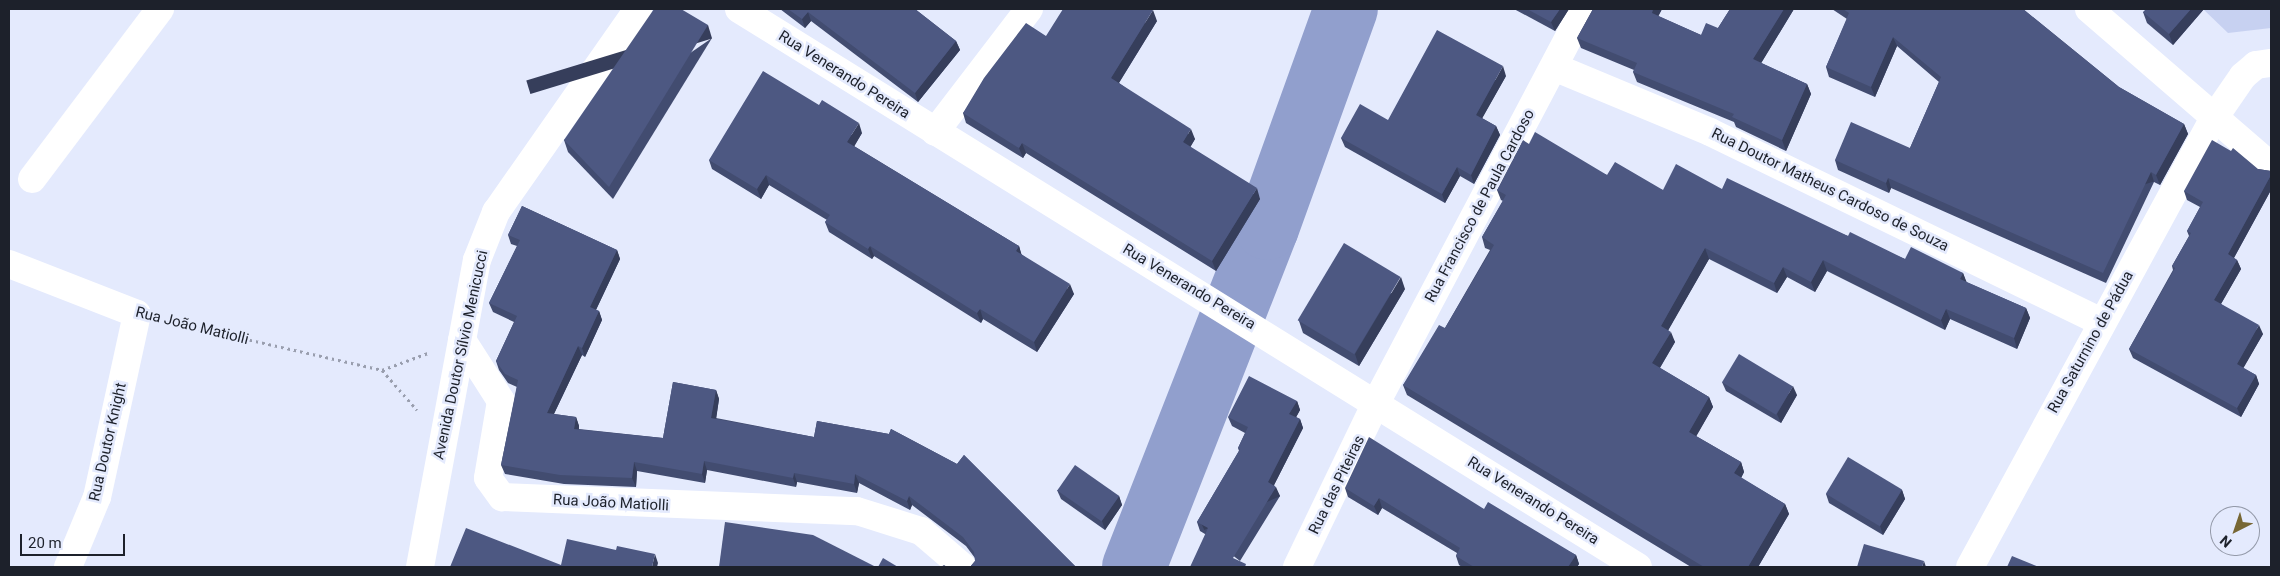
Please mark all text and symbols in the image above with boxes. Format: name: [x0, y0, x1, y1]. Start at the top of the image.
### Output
street label: Rua Venerando Pereira: [775, 27, 913, 123]
street label: Rua Francisco de Paula Cardoso: [1421, 107, 1539, 305]
street label: Rua Doutor Matheus Cardoso de Souza: [1708, 125, 1952, 255]
street label: Rua Venerando Pereira: [1119, 240, 1259, 334]
street label: Avenida Doutor Sílvio Menicucci: [430, 249, 492, 461]
street label: Rua Saturnino de Pádua: [2044, 268, 2138, 416]
street label: Rua João Matiolli: [134, 303, 250, 349]
street label: Rua Doutor Knight: [86, 381, 130, 503]
street label: Rua das Piteiras: [1305, 433, 1369, 537]
street label: Rua Venerando Pereira: [1464, 453, 1602, 549]
street label: Rua João Matiolli: [553, 491, 669, 515]
north arrow: [2210, 506, 2260, 556]
scale bar: [22, 524, 128, 556]
text: N: [2217, 532, 2235, 551]
text: 20 m: [28, 534, 62, 552]

